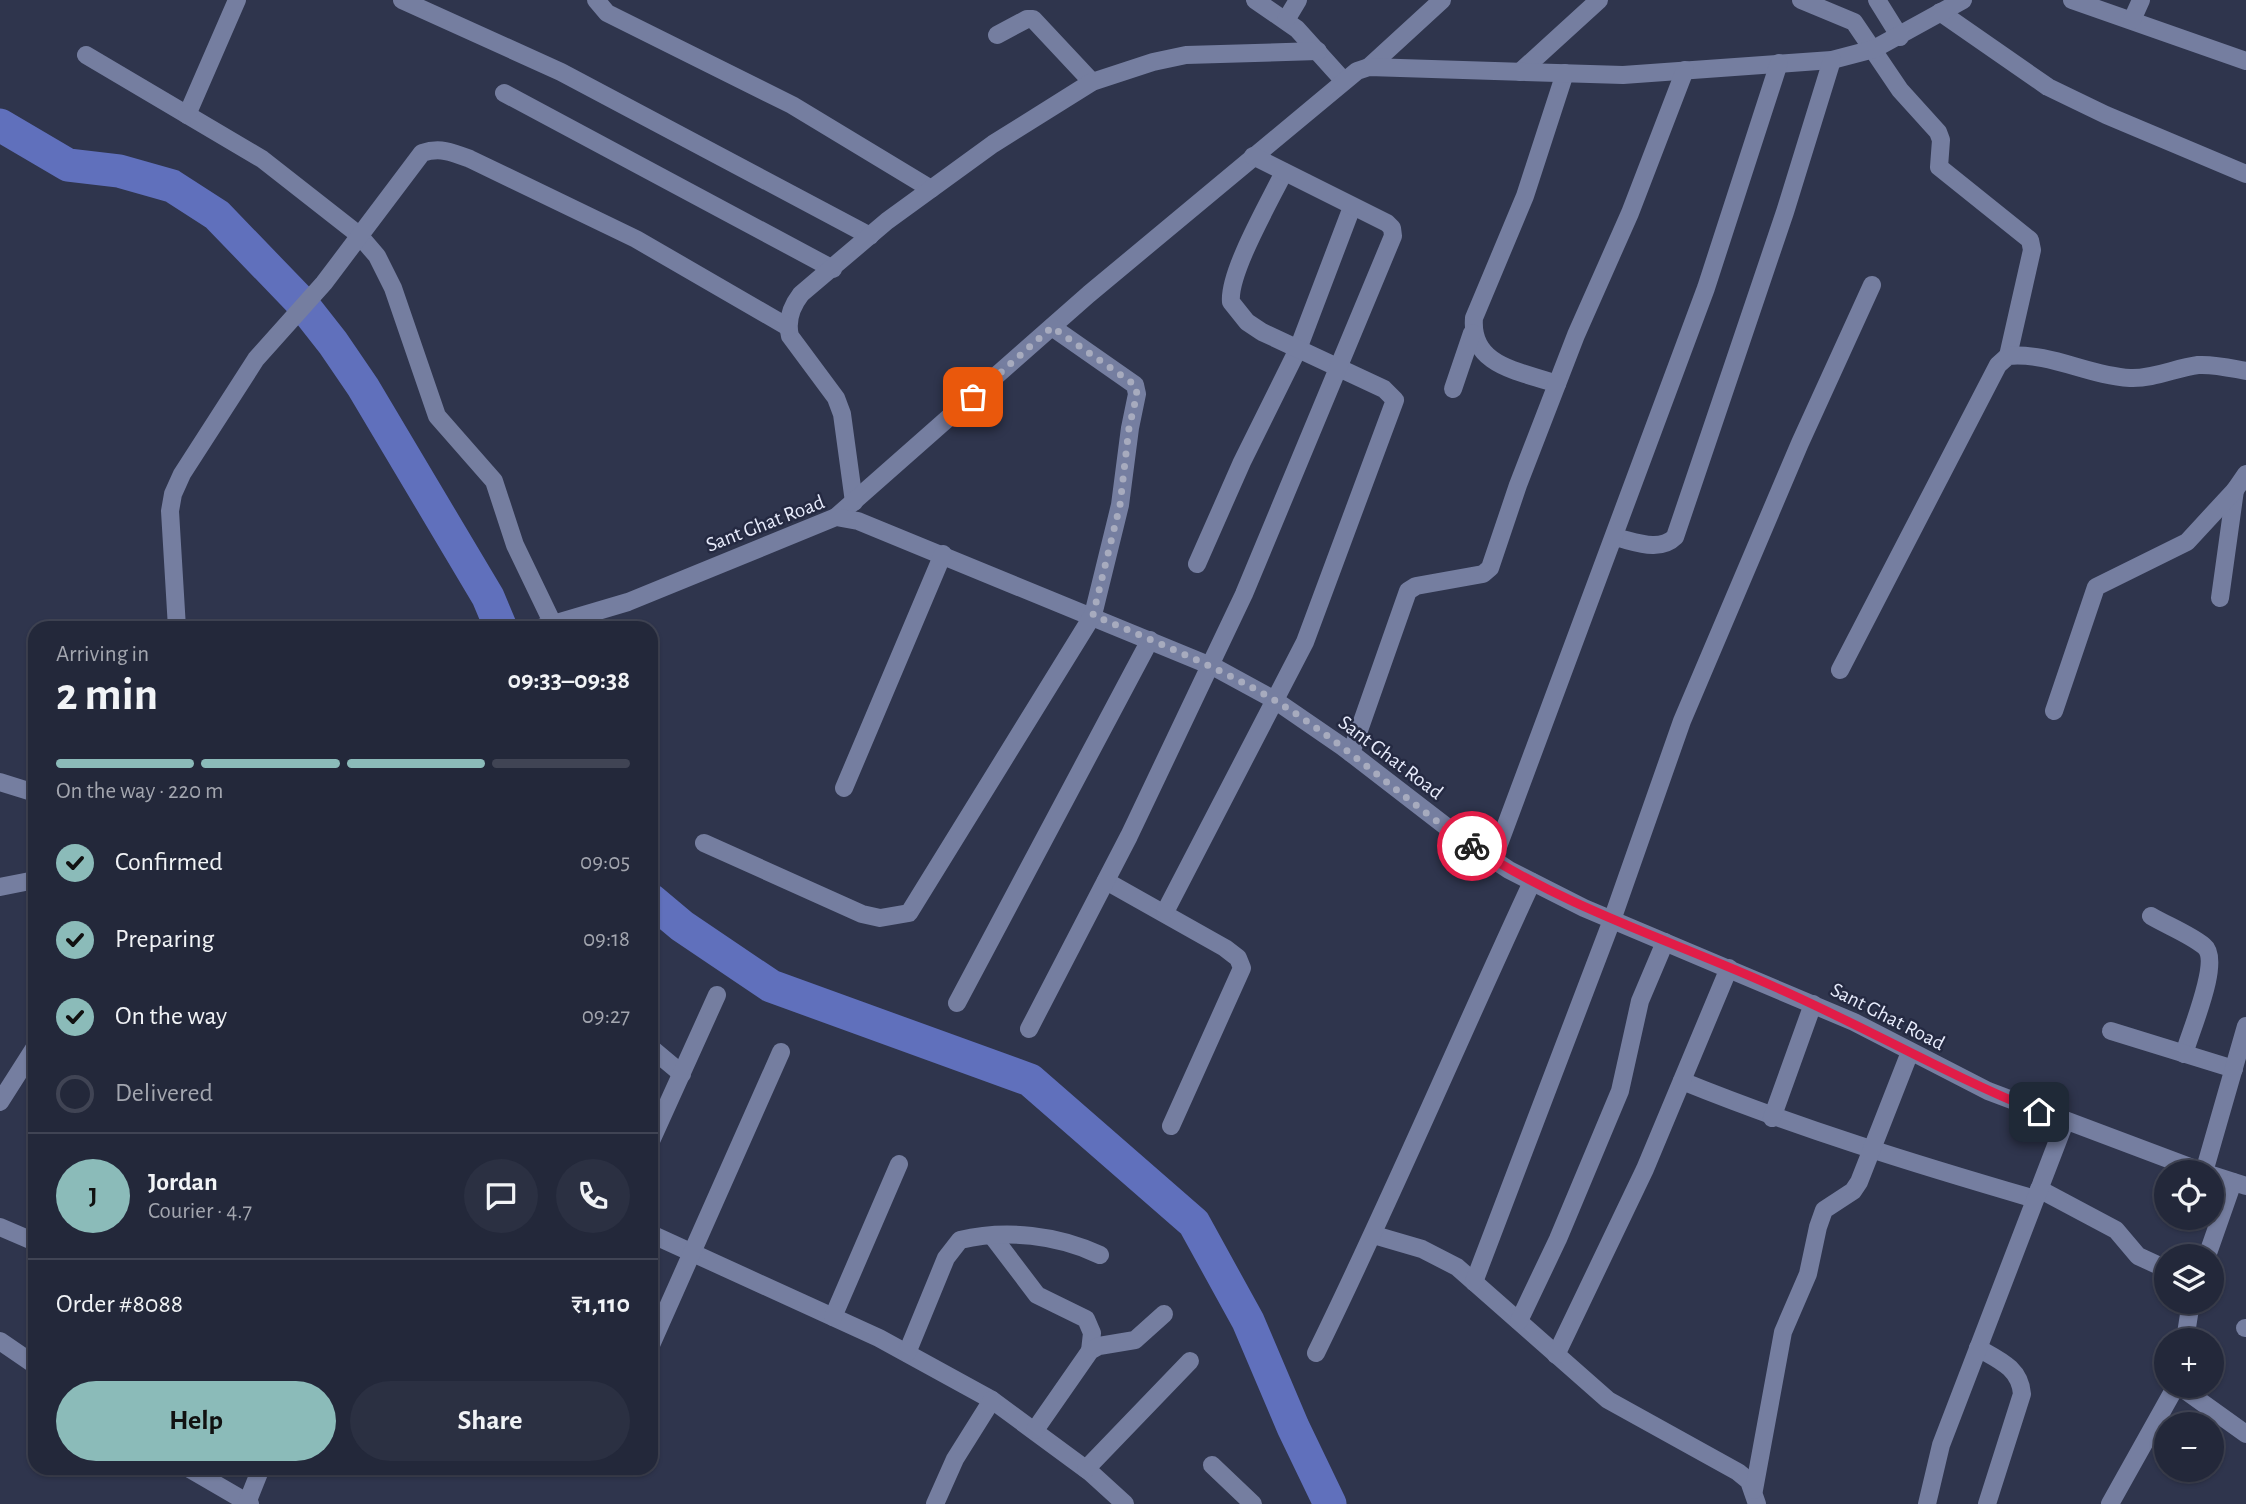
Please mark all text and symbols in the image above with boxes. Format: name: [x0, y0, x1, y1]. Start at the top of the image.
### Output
pin: [943, 367, 1003, 427]
icon: bag: [954, 378, 992, 416]
street label: Sant Ghat Road: [703, 491, 827, 556]
text: Arriving in: [56, 643, 149, 666]
text: 09:33–09:38: [507, 667, 630, 693]
text: 2 min: [56, 672, 158, 718]
street label: Sant Ghat Road: [1334, 711, 1447, 803]
text: On the way · 220 m: [56, 780, 223, 803]
courier: [1437, 811, 1507, 881]
icon: bike: [1453, 827, 1491, 865]
icon: check: [56, 844, 94, 882]
text: Confirmed: [115, 849, 223, 875]
text: 09:05: [580, 851, 630, 874]
icon: check: [56, 921, 94, 959]
text: Preparing: [115, 926, 214, 952]
text: 09:18: [583, 928, 630, 951]
street label: Sant Ghat Road: [1827, 979, 1948, 1054]
icon: check: [56, 998, 94, 1036]
text: On the way: [115, 1003, 227, 1029]
text: 09:27: [582, 1005, 630, 1028]
text: Delivered: [115, 1080, 213, 1106]
pin: [2009, 1082, 2069, 1142]
icon: home: [2020, 1093, 2058, 1131]
button: chat: [464, 1159, 538, 1233]
button: phone: [556, 1159, 630, 1233]
map controls: [2154, 1160, 2224, 1482]
button: locate: [2154, 1160, 2224, 1230]
text: Jordan: [148, 1169, 218, 1195]
text: J: [89, 1183, 97, 1209]
text: Courier · 4.7: [148, 1200, 252, 1223]
button: layers: [2154, 1244, 2224, 1314]
text: Order #8088: [56, 1291, 183, 1317]
text: ₹1,110: [572, 1291, 630, 1317]
button: +: [2154, 1328, 2224, 1398]
button: Help: [56, 1381, 336, 1461]
button: Share: [350, 1381, 630, 1461]
button: −: [2154, 1412, 2224, 1482]

